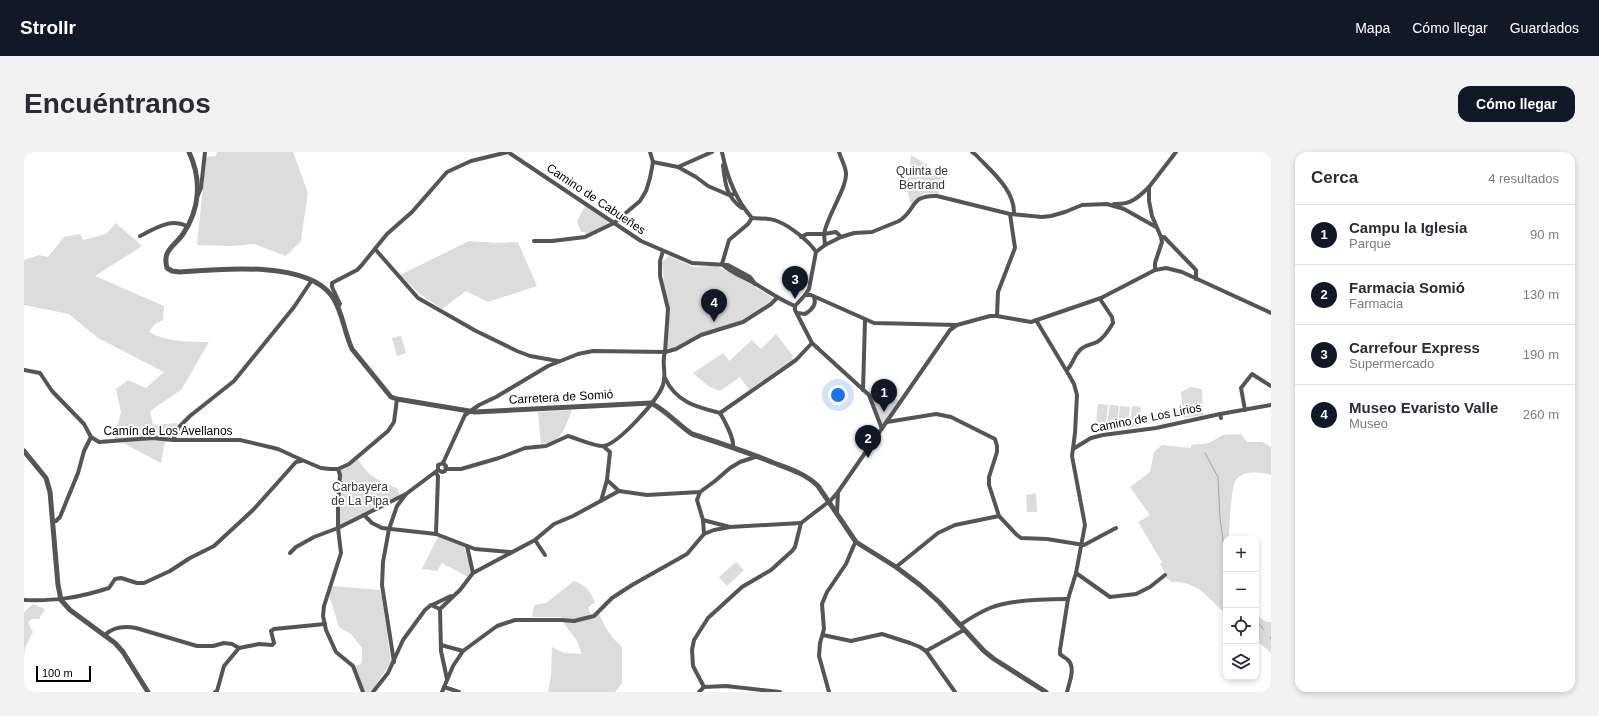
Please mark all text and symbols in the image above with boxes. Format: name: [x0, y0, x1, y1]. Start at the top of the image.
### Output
text: Strollr: [20, 17, 76, 38]
text: Mapa: [1355, 20, 1390, 36]
text: Cómo llegar: [1412, 20, 1488, 36]
text: Guardados: [1510, 20, 1579, 36]
button: Cómo llegar: [1458, 86, 1575, 122]
text: Encuéntranos: [24, 88, 211, 119]
street label: Camino de Cabueñes: [544, 161, 648, 237]
park label: Quinta de Bertrand: [896, 164, 948, 192]
text: Cerca: [1311, 168, 1358, 187]
text: 4 resultados: [1488, 171, 1559, 186]
text: Campu la Iglesia: [1349, 219, 1467, 236]
text: 1: [1320, 227, 1328, 242]
text: 90 m: [1530, 227, 1559, 242]
text: Parque: [1349, 236, 1391, 251]
pin: 3: [782, 266, 808, 299]
text: Farmacia Somió: [1349, 279, 1465, 296]
text: 2: [1320, 287, 1328, 302]
text: 130 m: [1523, 287, 1559, 302]
pin: 4: [701, 289, 727, 322]
text: Farmacia: [1349, 296, 1403, 311]
text: Carrefour Express: [1349, 339, 1480, 356]
text: 3: [1320, 347, 1328, 362]
text: 190 m: [1523, 347, 1559, 362]
text: Supermercado: [1349, 356, 1434, 371]
pin: 1: [871, 379, 897, 412]
your location: [828, 385, 848, 405]
street label: Carretera de Somió: [508, 387, 614, 407]
text: Museo Evaristo Valle: [1349, 399, 1498, 416]
street label: Camino de Los Lirios: [1089, 400, 1203, 436]
text: 4: [1320, 407, 1328, 422]
text: 260 m: [1523, 407, 1559, 422]
text: Museo: [1349, 416, 1388, 431]
street label: Camín de Los Avellanos: [103, 424, 233, 438]
pin: 2: [855, 425, 881, 458]
park label: Carbayera de La Pipa: [331, 480, 389, 508]
map controls: [1223, 536, 1259, 680]
button: +: [1223, 536, 1259, 572]
button: −: [1223, 572, 1259, 608]
button: locate: [1223, 608, 1259, 644]
button: layers: [1223, 644, 1259, 680]
scale bar: [36, 664, 91, 683]
text: 100 m: [42, 667, 73, 679]

